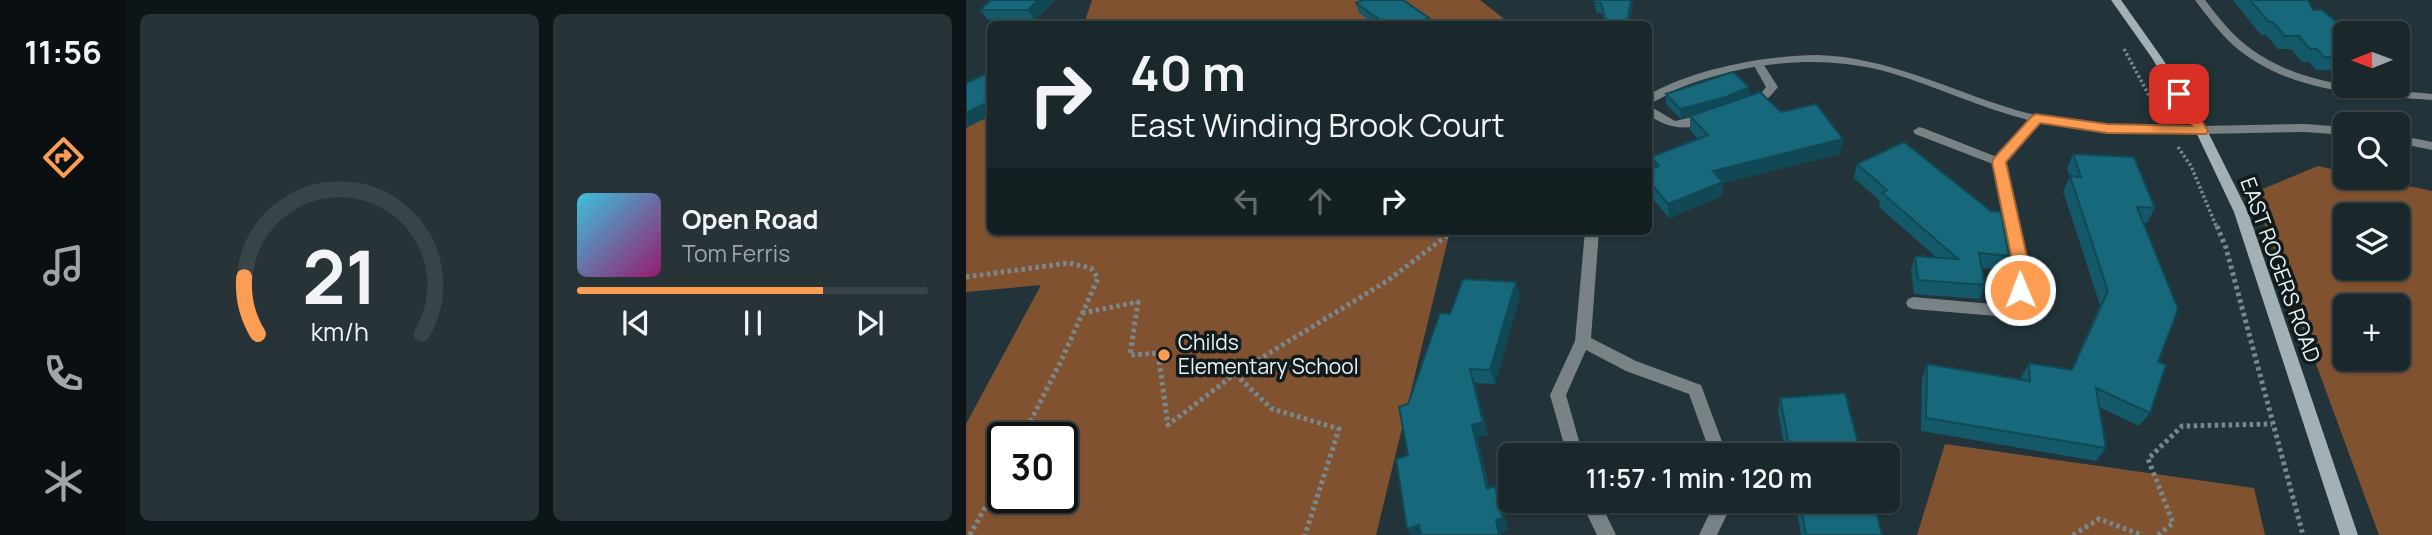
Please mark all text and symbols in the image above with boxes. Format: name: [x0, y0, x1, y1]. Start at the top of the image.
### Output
north arrow: [2333, 21, 2410, 98]
map controls: [2333, 21, 2410, 371]
text: 11:56: [24, 30, 102, 74]
text: 40 m: [1130, 39, 1246, 106]
icon: right: [1015, 49, 1106, 140]
pin: [2149, 64, 2209, 124]
icon: arrive: [2160, 75, 2198, 113]
text: East Winding Brook Court: [1130, 103, 1505, 147]
button: search: [2333, 112, 2410, 189]
icon: directions: [39, 133, 88, 182]
street label: EAST ROGERS ROAD: [2234, 173, 2327, 366]
icon: left: [1228, 182, 1266, 220]
icon: ahead: [1301, 182, 1339, 220]
icon: right: [1374, 182, 1412, 220]
text: Open Road: [682, 201, 818, 237]
button: layers: [2333, 203, 2410, 280]
text: 21: [302, 226, 377, 326]
text: Tom Ferris: [682, 237, 790, 269]
icon: music: [39, 241, 88, 290]
position arrow: [1983, 253, 2057, 327]
button: +: [2333, 294, 2410, 371]
icon: previous: [617, 304, 655, 342]
icon: pause: [734, 304, 772, 342]
icon: next: [851, 304, 889, 342]
text: km/h: [310, 313, 369, 348]
place label: Childs Elementary School: [1178, 328, 1359, 380]
marker: Childs Elementary School: [1156, 347, 1172, 363]
icon: phone: [39, 349, 88, 398]
speed limit sign: 30: [987, 422, 1078, 513]
icon: climate: [39, 457, 88, 506]
text: 11:57 · 1 min · 120 m: [1586, 460, 1812, 496]

